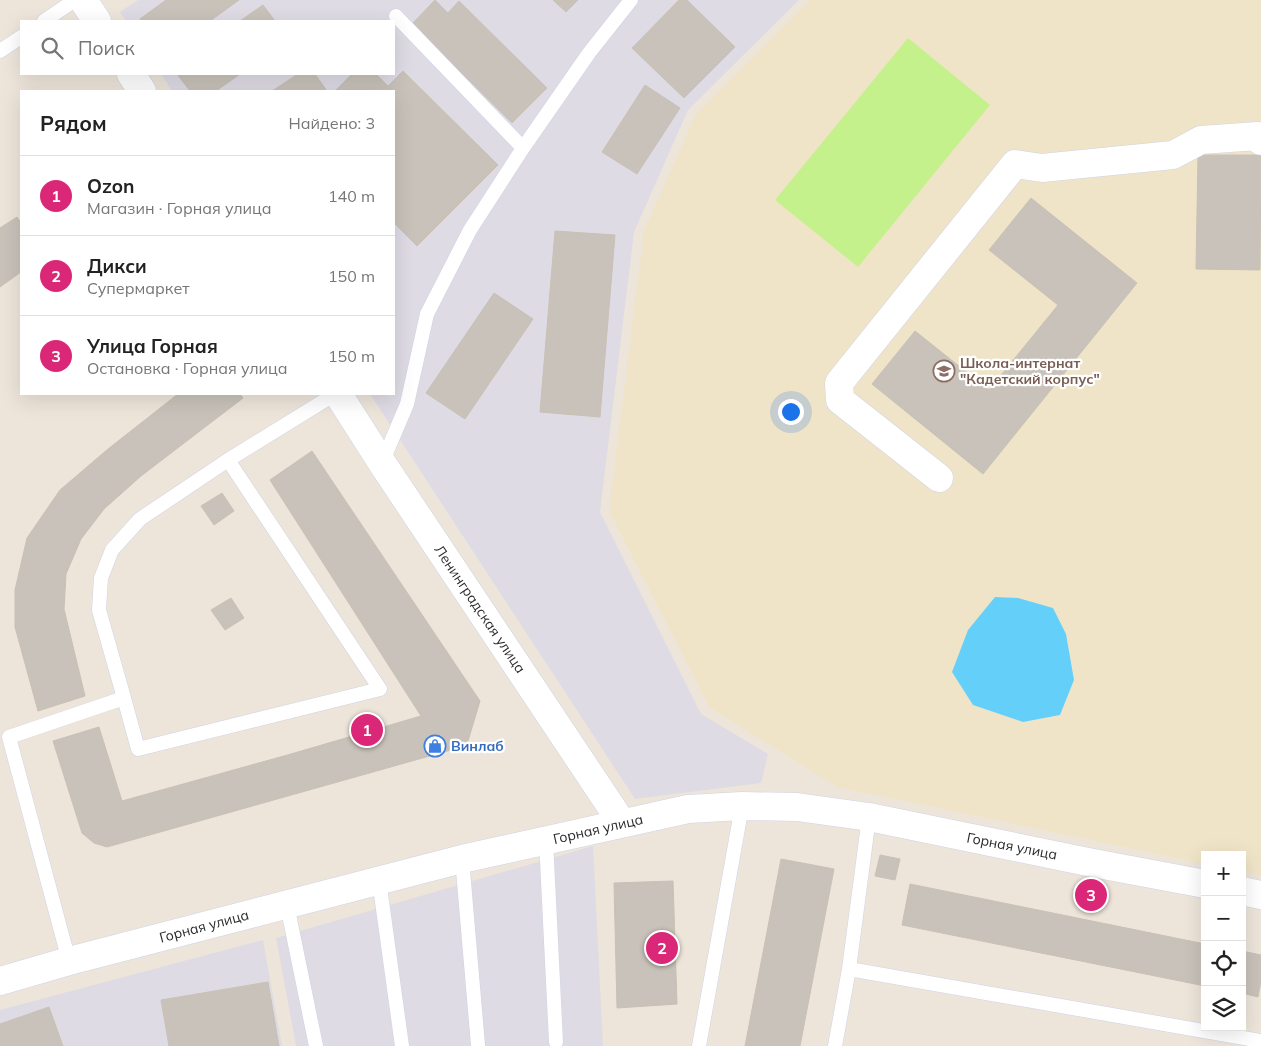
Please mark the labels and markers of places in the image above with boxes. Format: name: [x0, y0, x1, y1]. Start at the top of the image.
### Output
place label: Школа-интернат "Кадетский корпус": [960, 354, 1100, 388]
school or university icon: Школа-интернат "Кадетский корпус": [932, 359, 956, 383]
pin: 1: [351, 711, 383, 749]
shop icon: Винлаб: [423, 734, 447, 758]
place label: Винлаб: [451, 737, 504, 755]
pin: 3: [1075, 876, 1107, 914]
pin: 2: [646, 929, 678, 967]

